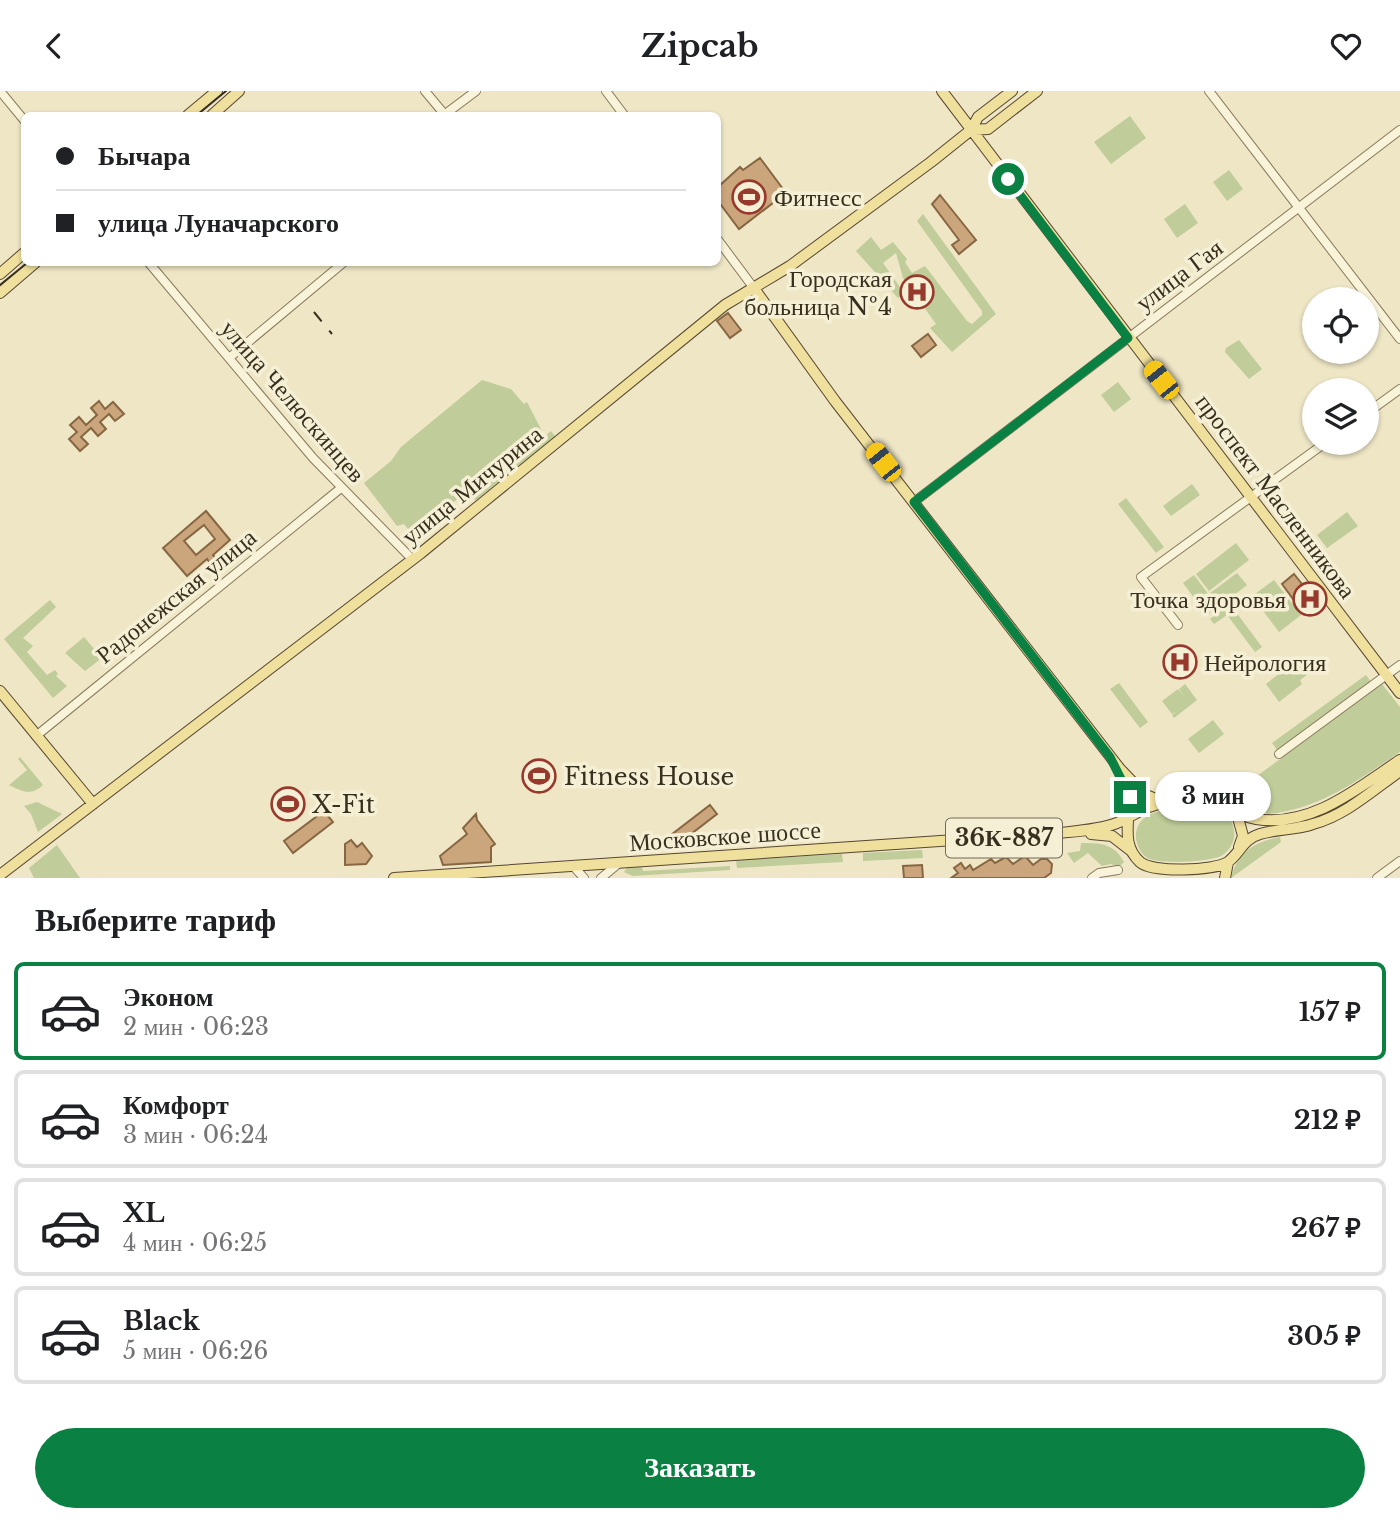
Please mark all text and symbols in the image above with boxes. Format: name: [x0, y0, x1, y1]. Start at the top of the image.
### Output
text: Zipcab: [641, 26, 759, 66]
icon: back: [35, 27, 73, 65]
icon: heart: [1327, 27, 1365, 65]
text: Бычара: [98, 140, 191, 172]
route start: [992, 163, 1024, 195]
sports icon: Фитнесс: [730, 178, 768, 216]
place label: Фитнесс: [774, 183, 862, 212]
text: улица Луначарского: [98, 207, 339, 239]
street label: улица Гая: [1130, 233, 1228, 317]
place label: Городская больница №4: [744, 264, 892, 321]
hospital icon: Городская больница №4: [898, 273, 936, 311]
map controls: [1302, 287, 1379, 455]
button: locate: [1302, 287, 1379, 364]
street label: улица Челюскинцев: [215, 314, 371, 488]
car: [1140, 357, 1183, 403]
button: layers: [1302, 378, 1379, 455]
street label: проспект Масленникова: [1190, 388, 1362, 604]
street label: улица Мичурина: [396, 419, 549, 551]
car: [862, 439, 905, 485]
street label: Радонежская улица: [90, 522, 262, 669]
hospital icon: Точка здоровья: [1291, 580, 1329, 618]
place label: Точка здоровья: [1130, 585, 1286, 614]
hospital icon: Нейрология: [1161, 643, 1199, 681]
place label: Нейрология: [1204, 648, 1326, 677]
sports icon: Fitness House: [520, 757, 558, 795]
place label: Fitness House: [564, 762, 734, 791]
callout: 3 мин: [1154, 773, 1270, 821]
route end: [1114, 781, 1146, 813]
text: 3 мин: [1182, 782, 1244, 810]
sports icon: X-Fit: [269, 785, 307, 823]
place label: X-Fit: [312, 790, 375, 819]
street label: Московское шоссе: [628, 815, 822, 857]
road number: 36К-887: [946, 818, 1062, 857]
text: Выберите тариф: [35, 900, 276, 940]
icon: car: [39, 980, 102, 1043]
text: Эконом: [123, 981, 213, 1013]
text: 157 ₽: [1299, 996, 1361, 1028]
text: 2 мин · 06:23: [123, 1013, 269, 1041]
icon: car: [39, 1088, 102, 1151]
text: Комфорт: [123, 1089, 229, 1121]
text: 212 ₽: [1294, 1104, 1361, 1136]
text: 3 мин · 06:24: [123, 1121, 268, 1149]
icon: car: [39, 1196, 102, 1259]
text: XL: [123, 1197, 165, 1229]
text: 267 ₽: [1291, 1212, 1361, 1244]
text: 4 мин · 06:25: [123, 1229, 267, 1257]
icon: car: [39, 1304, 102, 1367]
text: Black: [123, 1305, 200, 1337]
text: 305 ₽: [1287, 1320, 1361, 1352]
text: 5 мин · 06:26: [123, 1337, 268, 1365]
button: Заказать: [35, 1428, 1365, 1508]

